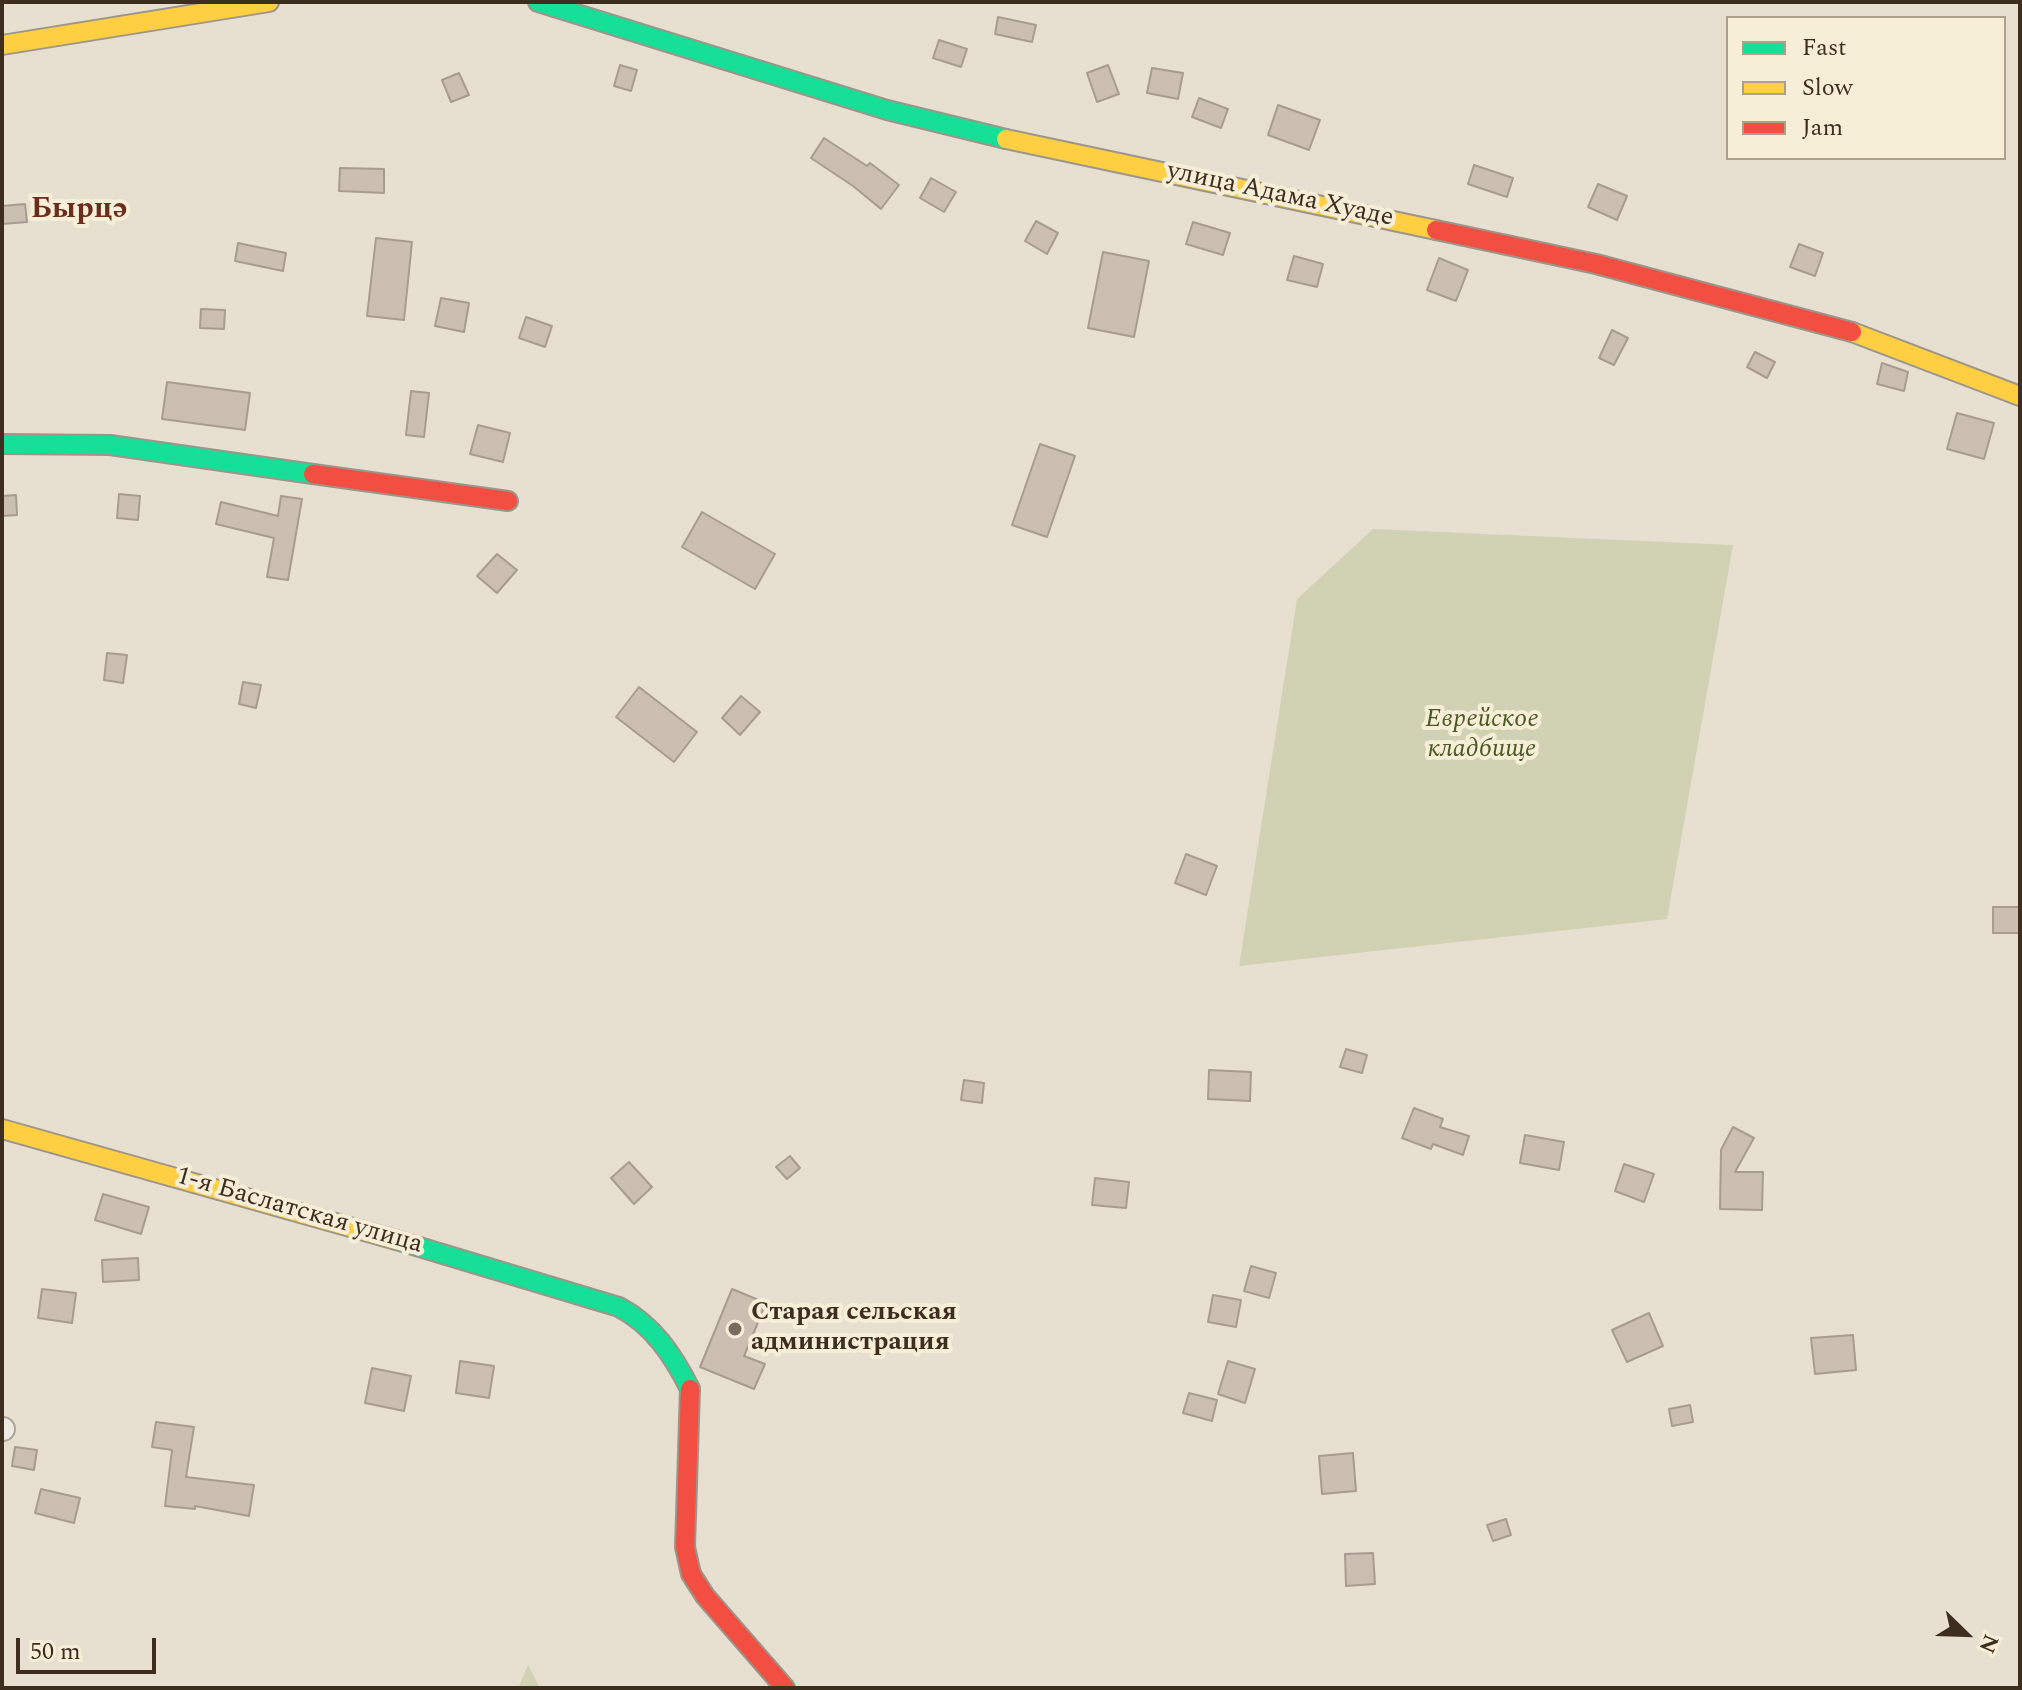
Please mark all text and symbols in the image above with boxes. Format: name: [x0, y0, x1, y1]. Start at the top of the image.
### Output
legend: [1726, 16, 2006, 160]
text: Fast: [1802, 30, 1847, 66]
text: Slow: [1802, 70, 1853, 106]
text: Jam: [1802, 110, 1843, 146]
street label: улица Адама Хуаде: [1164, 157, 1396, 235]
district label: Бырцә: [31, 193, 127, 229]
park label: Еврейское кладбище: [1425, 705, 1539, 766]
street label: 1-я Баслатская улица: [172, 1162, 426, 1262]
place label: Старая сельская администрация: [751, 1298, 957, 1360]
marker: Старая сельская администрация: [726, 1320, 744, 1338]
north arrow: [1926, 1594, 2006, 1674]
scale bar: [20, 1622, 160, 1672]
text: N: [1970, 1629, 2007, 1658]
text: 50 m: [30, 1634, 81, 1670]

